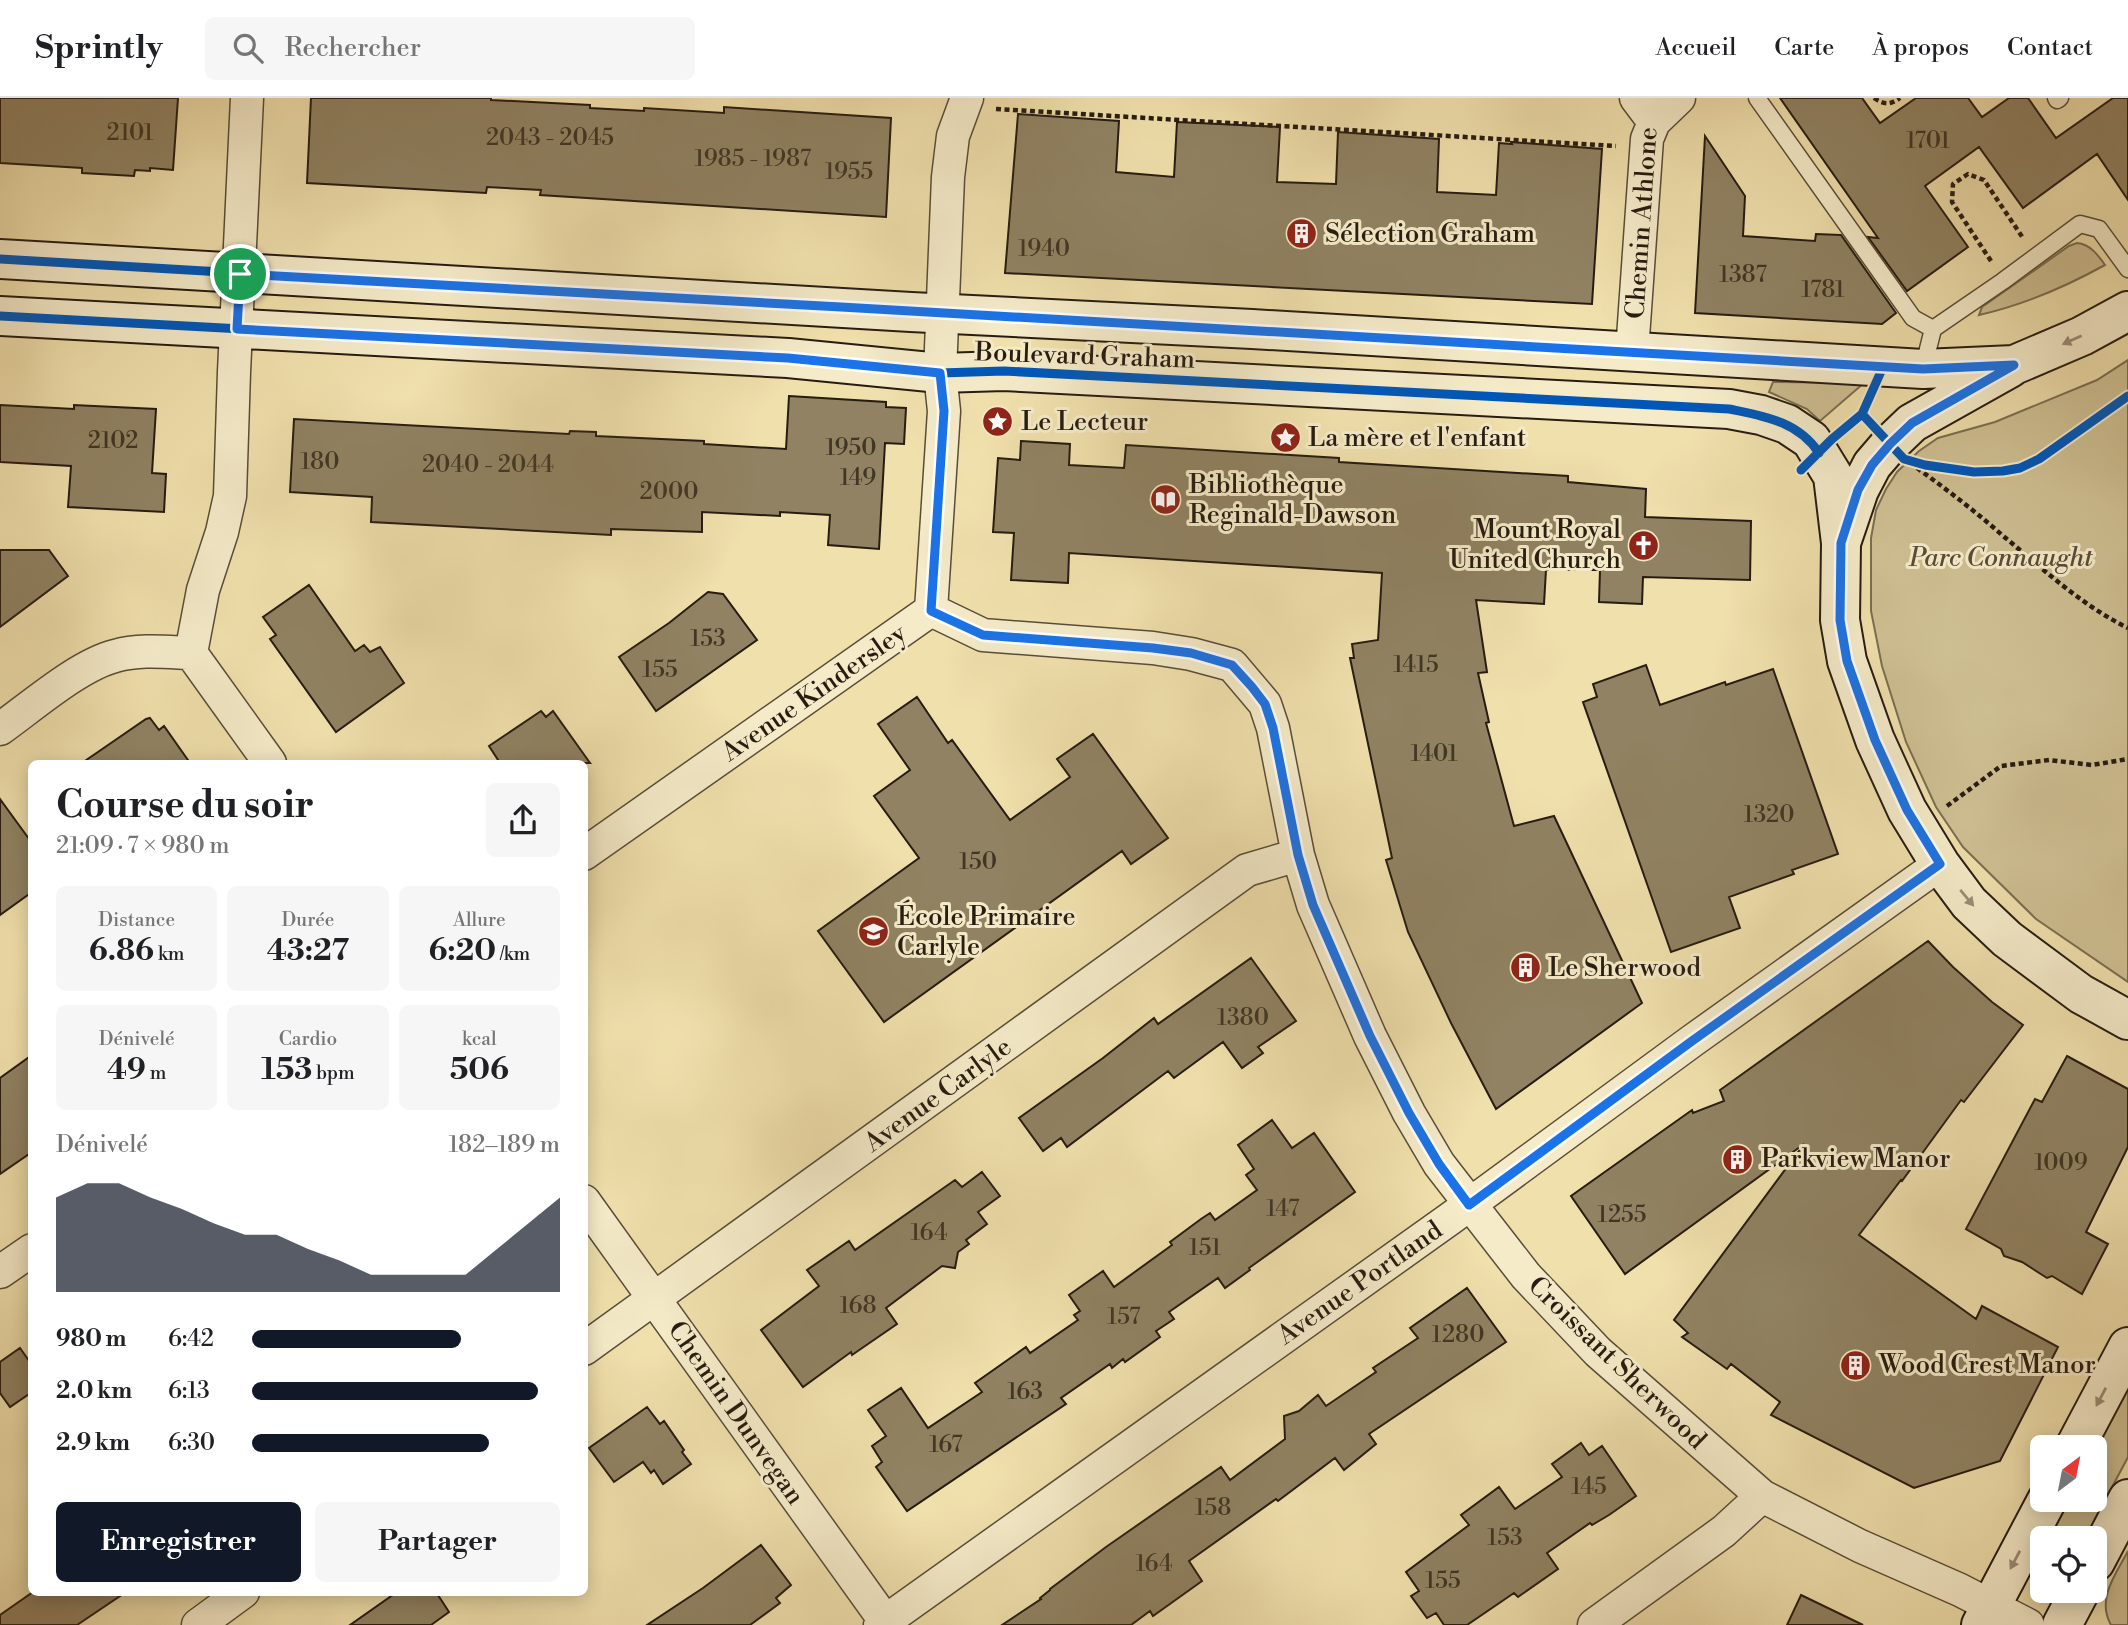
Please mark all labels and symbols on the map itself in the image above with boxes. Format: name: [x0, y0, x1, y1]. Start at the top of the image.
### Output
house number: 2101: [107, 119, 154, 147]
house number: 2043 - 2045: [486, 124, 614, 152]
street label: Chemin Athlone: [1619, 126, 1665, 320]
house number: 1701: [1906, 127, 1950, 155]
house number: 1985 - 1987: [695, 145, 812, 173]
house number: 1955: [825, 158, 873, 186]
building icon: Sélection Graham: [1285, 217, 1319, 251]
place label: Sélection Graham: [1325, 218, 1535, 250]
house number: 1940: [1018, 235, 1070, 263]
pin: [210, 244, 270, 304]
house number: 1387: [1719, 261, 1767, 289]
house number: 1781: [1801, 276, 1845, 304]
one-way arrow: [2062, 335, 2083, 346]
street label: Boulevard Graham: [973, 336, 1196, 376]
place icon: Le Lecteur: [981, 405, 1015, 439]
place label: Le Lecteur: [1021, 406, 1148, 438]
place icon: La mère et l'enfant: [1268, 421, 1302, 455]
place label: La mère et l'enfant: [1308, 422, 1526, 454]
house number: 2102: [88, 427, 138, 455]
house number: 1950: [826, 434, 876, 462]
house number: 180: [301, 448, 339, 476]
house number: 2040 - 2044: [422, 451, 554, 479]
house number: 149: [840, 464, 876, 492]
place label: Bibliothèque Reginald-Dawson: [1188, 469, 1396, 531]
house number: 2000: [640, 478, 698, 506]
library icon: Bibliothèque Reginald-Dawson: [1149, 483, 1183, 517]
place label: Mount Royal United Church: [1449, 514, 1621, 576]
church icon: Mount Royal United Church: [1627, 528, 1661, 562]
park label: Parc Connaught: [1908, 542, 2093, 574]
street label: Avenue Kindersley: [715, 617, 913, 769]
house number: 153: [690, 625, 726, 653]
house number: 1415: [1393, 651, 1439, 679]
house number: 155: [642, 656, 678, 684]
house number: 1401: [1410, 740, 1458, 768]
house number: 1320: [1744, 801, 1794, 829]
house number: 150: [959, 848, 997, 876]
one-way arrow: [1959, 890, 1974, 907]
place label: École Primaire Carlyle: [897, 899, 1076, 963]
school or university icon: École Primaire Carlyle: [857, 915, 891, 949]
building icon: Le Sherwood: [1508, 951, 1542, 985]
place label: Le Sherwood: [1548, 952, 1701, 984]
house number: 1380: [1217, 1004, 1269, 1032]
street label: Avenue Carlyle: [857, 1031, 1018, 1160]
building icon: Parkview Manor: [1721, 1142, 1755, 1176]
place label: Parkview Manor: [1761, 1143, 1950, 1175]
house number: 1009: [2034, 1149, 2088, 1177]
house number: 147: [1266, 1195, 1300, 1223]
house number: 1255: [1598, 1201, 1646, 1229]
street label: Avenue Portland: [1270, 1214, 1449, 1352]
house number: 164: [910, 1219, 948, 1247]
house number: 151: [1189, 1234, 1221, 1262]
street label: Croissant Sherwood: [1521, 1270, 1713, 1456]
house number: 168: [839, 1292, 877, 1320]
house number: 157: [1107, 1303, 1141, 1331]
street label: Chemin Dunvegan: [661, 1315, 811, 1511]
house number: 1280: [1432, 1321, 1484, 1349]
building icon: Wood Crest Manor: [1839, 1348, 1873, 1382]
place label: Wood Crest Manor: [1878, 1349, 2096, 1381]
house number: 163: [1007, 1378, 1043, 1406]
one-way arrow: [2096, 1387, 2107, 1407]
house number: 167: [929, 1431, 963, 1459]
north arrow: [2030, 1435, 2107, 1512]
house number: 145: [1571, 1473, 1607, 1501]
house number: 158: [1195, 1494, 1231, 1522]
house number: 153: [1487, 1524, 1523, 1552]
house number: 164: [1135, 1550, 1173, 1578]
one-way arrow: [2009, 1550, 2021, 1570]
house number: 155: [1425, 1567, 1461, 1595]

